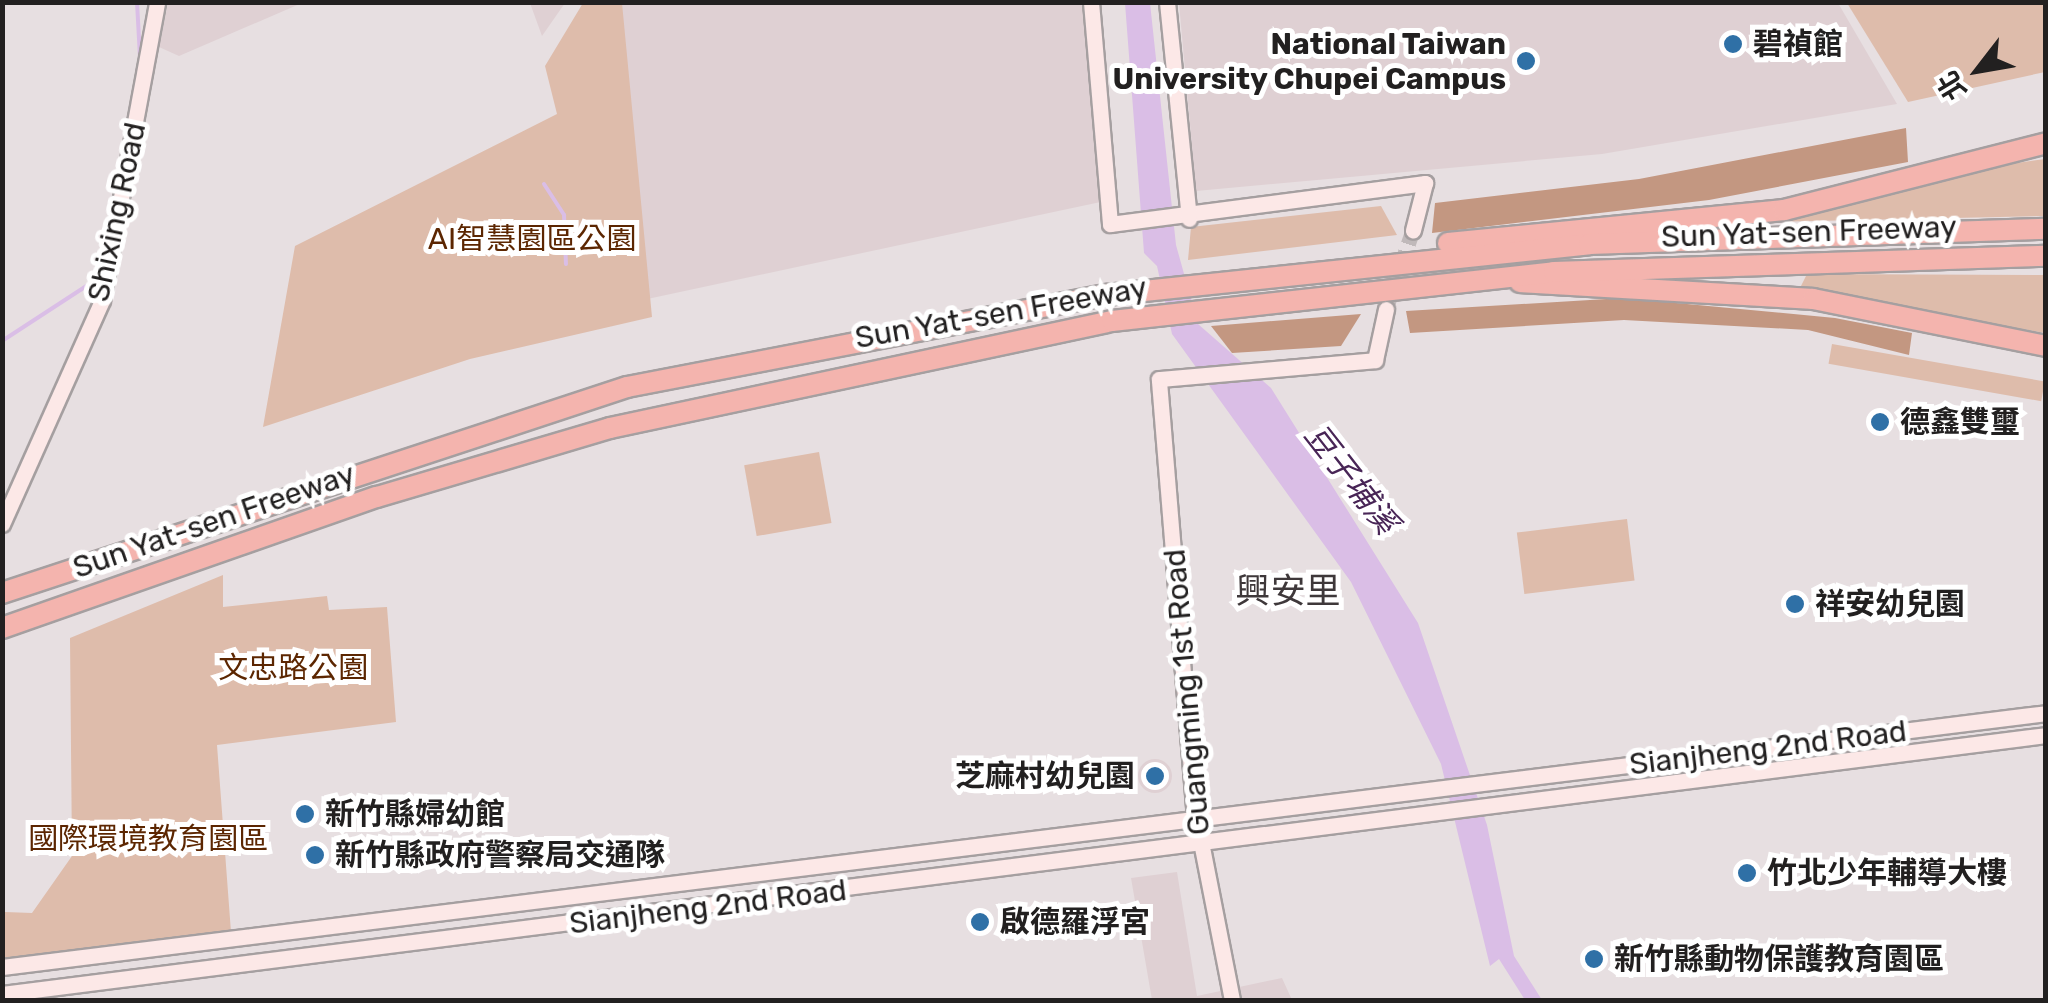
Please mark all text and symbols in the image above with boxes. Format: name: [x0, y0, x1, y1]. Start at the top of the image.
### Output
north arrow: [1928, 20, 2028, 120]
place label: National Taiwan University Chupei Campus: [1112, 26, 1506, 96]
place label: 碧禎館: [1753, 26, 1843, 62]
marker: 碧禎館: [1722, 33, 1744, 55]
marker: National Taiwan University Chupei Campus: [1515, 50, 1537, 72]
text: 北: [1931, 65, 1973, 106]
street label: Shixing Road: [80, 119, 154, 305]
street label: Sun Yat-sen Freeway: [1660, 209, 1958, 255]
park label: AI智慧園區公園: [428, 221, 636, 257]
street label: Sun Yat-sen Freeway: [852, 270, 1150, 356]
place label: 德鑫雙璽: [1900, 404, 2020, 440]
marker: 德鑫雙璽: [1869, 411, 1891, 433]
water label: 豆子埔溪: [1296, 417, 1406, 541]
street label: Sun Yat-sen Freeway: [68, 456, 360, 586]
street label: Guangming 1st Road: [1157, 548, 1217, 836]
district label: 興安里: [1236, 570, 1340, 612]
place label: 祥安幼兒園: [1815, 586, 1965, 622]
marker: 祥安幼兒園: [1784, 593, 1806, 615]
park label: 文忠路公園: [218, 650, 368, 686]
street label: Sianjheng 2nd Road: [1627, 713, 1909, 783]
place label: 芝麻村幼兒園: [955, 758, 1135, 794]
marker: 芝麻村幼兒園: [1144, 765, 1166, 787]
place label: 新竹縣婦幼館: [325, 796, 505, 832]
marker: 新竹縣婦幼館: [294, 803, 316, 825]
park label: 國際環境教育園區: [28, 821, 268, 857]
place label: 新竹縣政府警察局交通隊: [335, 837, 665, 873]
marker: 新竹縣政府警察局交通隊: [304, 844, 326, 866]
place label: 竹北少年輔導大樓: [1767, 855, 2007, 891]
marker: 竹北少年輔導大樓: [1736, 862, 1758, 884]
street label: Sianjheng 2nd Road: [567, 872, 849, 942]
place label: 啟德羅浮宮: [1000, 904, 1150, 940]
marker: 啟德羅浮宮: [969, 911, 991, 933]
place label: 新竹縣動物保護教育園區: [1614, 941, 1944, 977]
marker: 新竹縣動物保護教育園區: [1583, 948, 1605, 970]

